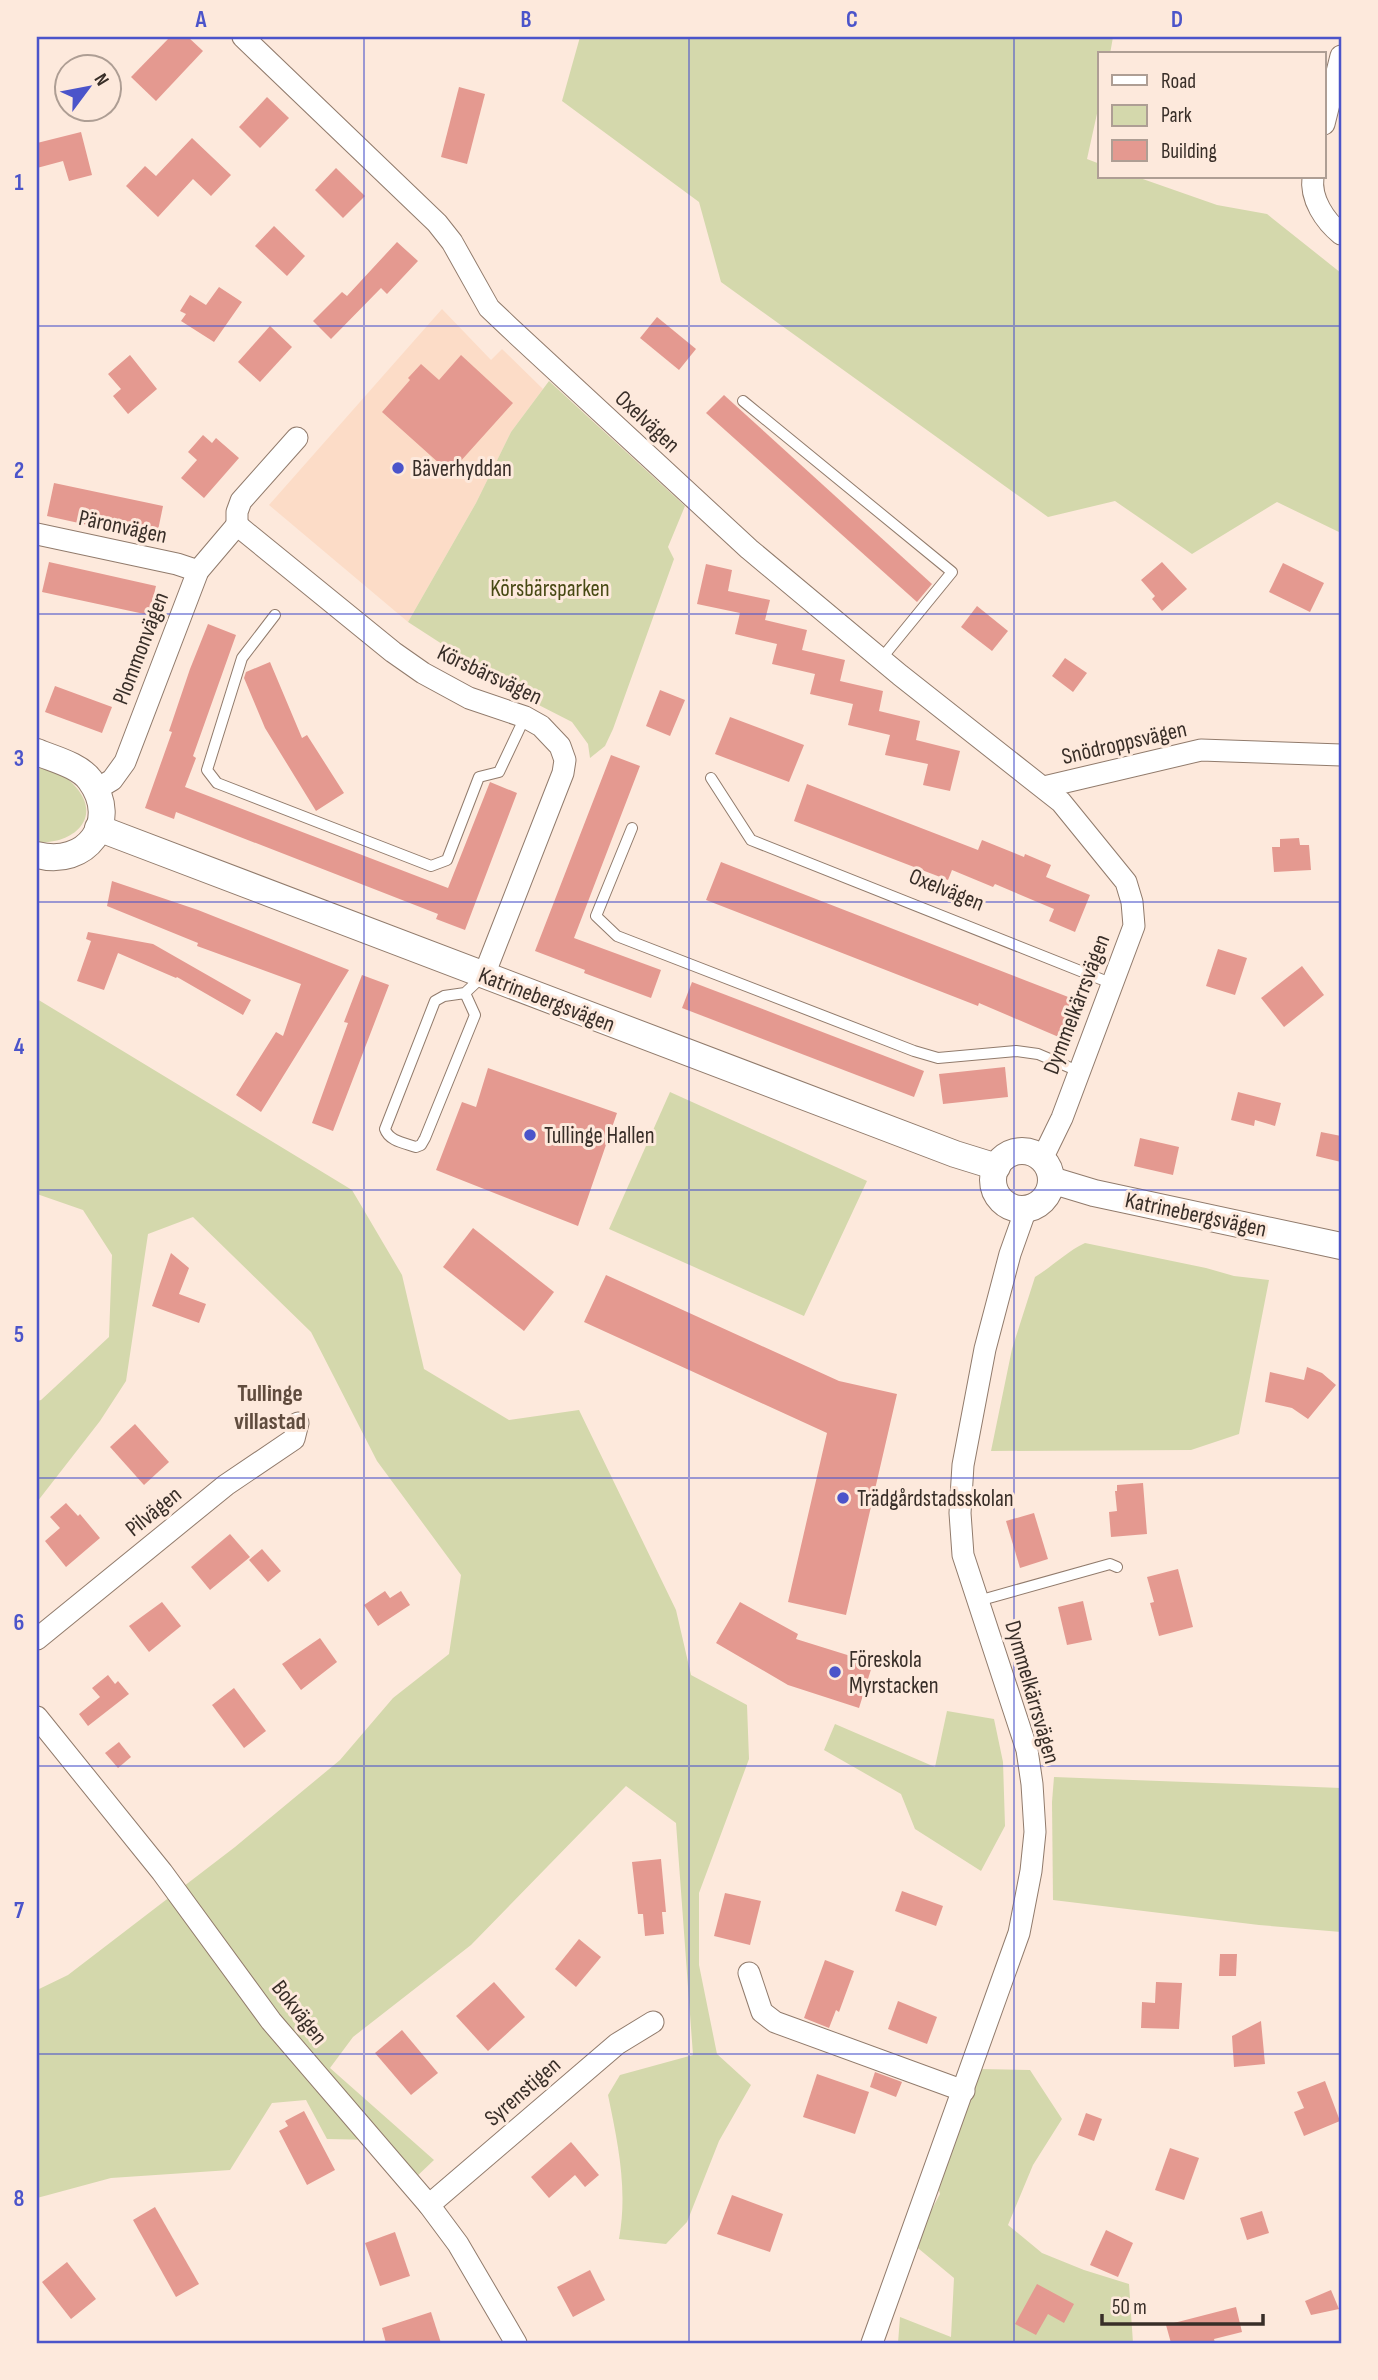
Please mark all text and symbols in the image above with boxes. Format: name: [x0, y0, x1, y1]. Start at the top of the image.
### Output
text: A: [195, 6, 208, 34]
text: B: [521, 6, 532, 34]
text: C: [846, 6, 858, 34]
text: D: [1171, 6, 1183, 34]
north arrow: [52, 52, 122, 122]
legend: [1098, 52, 1326, 178]
text: N: [89, 69, 114, 90]
text: Road: [1161, 69, 1196, 94]
text: Park: [1161, 103, 1192, 128]
text: Building: [1161, 139, 1217, 164]
text: 1: [14, 169, 24, 197]
street label: Oxelvägen: [609, 385, 686, 459]
place label: Bäverhyddan: [412, 455, 512, 483]
text: 2: [14, 457, 24, 485]
marker: Bäverhyddan: [390, 460, 406, 476]
street label: Päronvägen: [76, 504, 169, 550]
park label: Körsbärsparken: [490, 575, 610, 603]
street label: Plommonvägen: [107, 588, 175, 708]
street label: Körsbärsvägen: [433, 638, 546, 711]
street label: Snödroppsvägen: [1059, 715, 1189, 771]
text: 3: [14, 745, 24, 773]
street label: Oxelvägen: [905, 862, 988, 918]
street label: Dymmelkärrsvägen: [1037, 931, 1116, 1078]
street label: Katrinebergsvägen: [474, 961, 619, 1039]
text: 4: [14, 1033, 25, 1061]
place label: Tullinge Hallen: [544, 1122, 655, 1150]
marker: Tullinge Hallen: [522, 1127, 538, 1143]
street label: Katrinebergsvägen: [1123, 1186, 1269, 1244]
text: 5: [14, 1321, 24, 1349]
district label: Tullinge villastad: [234, 1379, 306, 1436]
street label: Pilvägen: [120, 1481, 187, 1543]
place label: Trädgårdstadsskolan: [857, 1485, 1014, 1513]
marker: Trädgårdstadsskolan: [835, 1490, 851, 1506]
text: 6: [14, 1609, 24, 1637]
street label: Dymmelkärrsvägen: [998, 1618, 1066, 1767]
place label: Föreskola Myrstacken: [849, 1646, 939, 1700]
marker: Föreskola Myrstacken: [827, 1664, 843, 1680]
text: 7: [14, 1897, 24, 1925]
street label: Bokvägen: [265, 1975, 333, 2050]
street label: Syrenstigen: [479, 2051, 566, 2132]
text: 8: [14, 2185, 25, 2213]
scale bar: [1102, 2282, 1262, 2326]
text: 50 m: [1112, 2295, 1147, 2320]

